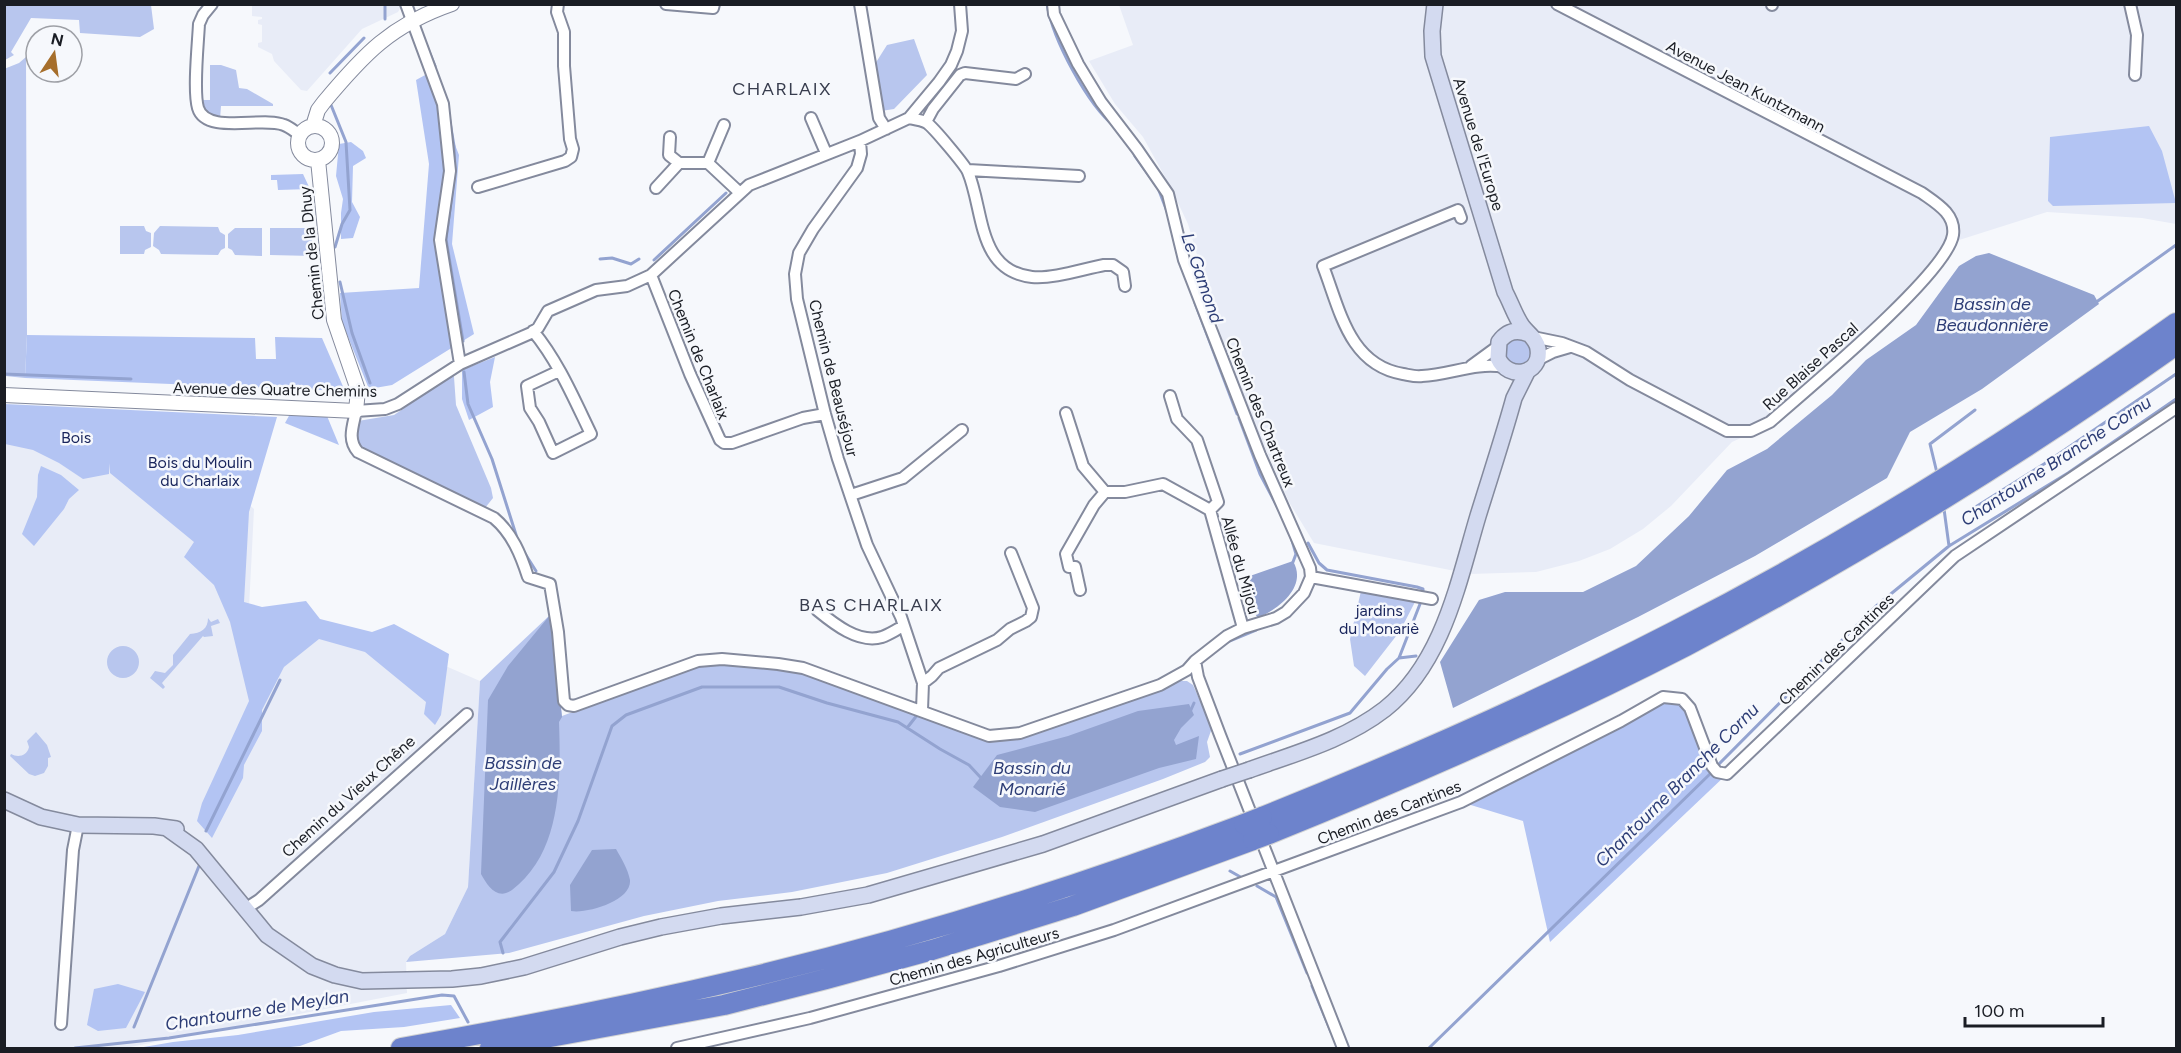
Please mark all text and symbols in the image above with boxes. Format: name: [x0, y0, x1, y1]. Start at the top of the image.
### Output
north arrow: [24, 24, 84, 84]
text: N: [49, 29, 65, 51]
street label: Avenue Jean Kuntzmann: [1663, 36, 1829, 136]
street label: Avenue de l'Europe: [1449, 75, 1508, 213]
district label: CHARLAIX: [732, 78, 832, 100]
street label: Chemin de la Dhuy: [295, 185, 328, 321]
water label: Le Gamond: [1176, 230, 1228, 327]
street label: Chemin de Charlaix: [664, 286, 733, 422]
water label: Bassin de Beaudonnière: [1936, 293, 2048, 336]
street label: Chemin de Beauséjour: [805, 298, 862, 459]
street label: Rue Blaise Pascal: [1759, 318, 1862, 414]
street label: Chemin des Chartreux: [1222, 335, 1299, 490]
street label: Avenue des Quatre Chemins: [173, 378, 377, 401]
water label: Chantourne Branche Cornu: [1956, 391, 2156, 531]
park label: Bois: [61, 428, 91, 447]
park label: Bois du Moulin du Charlaix: [148, 453, 252, 490]
street label: Allée du Mijou: [1217, 514, 1264, 616]
street label: Chemin des Cantines: [1775, 590, 1898, 709]
district label: BAS CHARLAIX: [799, 594, 943, 616]
park label: jardins du Monariè: [1339, 601, 1419, 638]
water label: Chantourne Branche Cornu: [1590, 698, 1764, 872]
street label: Chemin du Vieux Chêne: [278, 731, 419, 861]
water label: Bassin de Jaillères: [484, 752, 562, 795]
water label: Bassin du Monarié: [993, 757, 1071, 800]
street label: Chemin des Cantines: [1315, 776, 1464, 849]
street label: Chemin des Agriculteurs: [887, 923, 1061, 990]
water label: Chantourne de Meylan: [164, 985, 350, 1035]
scale bar: [1965, 990, 2103, 1028]
text: 100 m: [1974, 1000, 2024, 1022]

